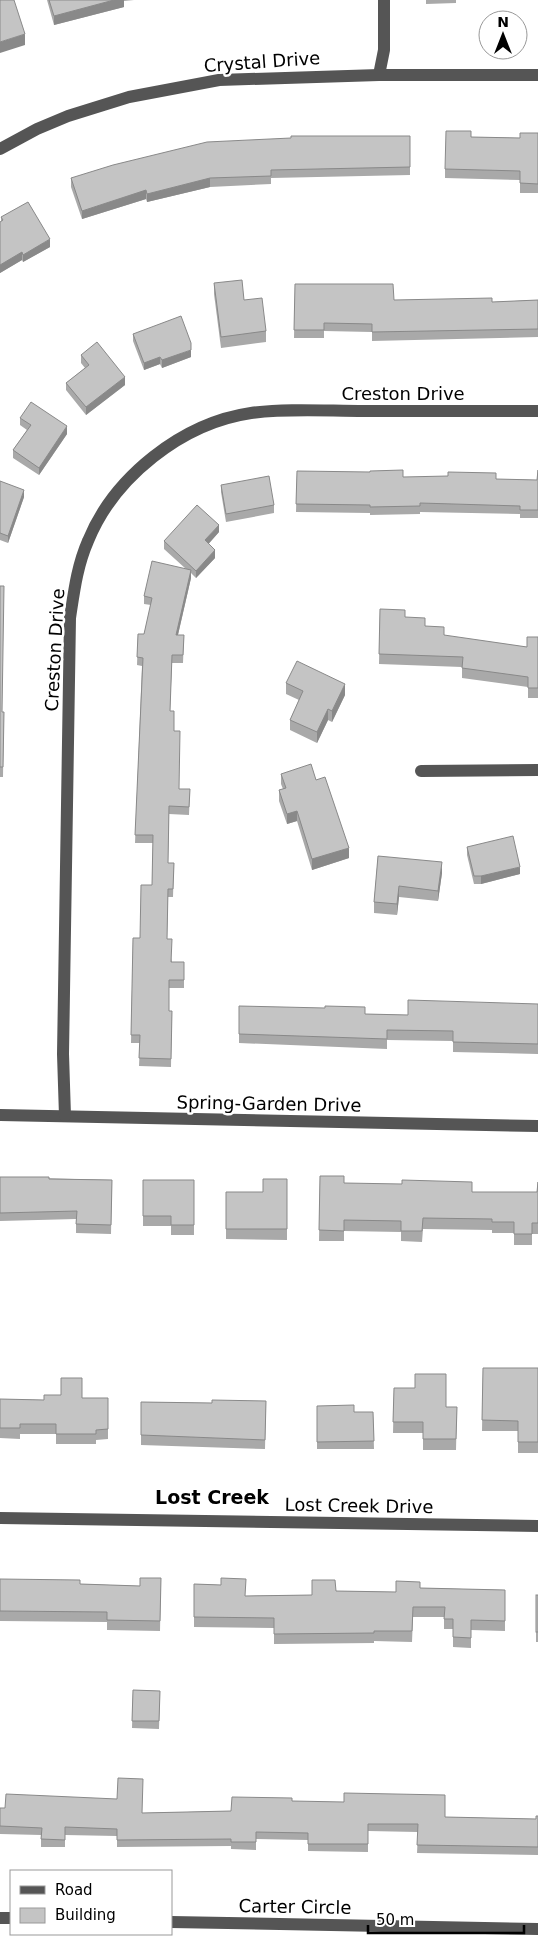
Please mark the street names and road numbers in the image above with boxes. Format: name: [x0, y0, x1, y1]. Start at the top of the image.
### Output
street label: Crystal Drive: [203, 47, 321, 76]
street label: Creston Drive: [341, 383, 465, 404]
street label: Creston Drive: [41, 588, 68, 712]
street label: Spring-Garden Drive: [176, 1091, 362, 1116]
street label: Lost Creek Drive: [284, 1494, 434, 1517]
street label: Carter Circle: [238, 1895, 352, 1918]

